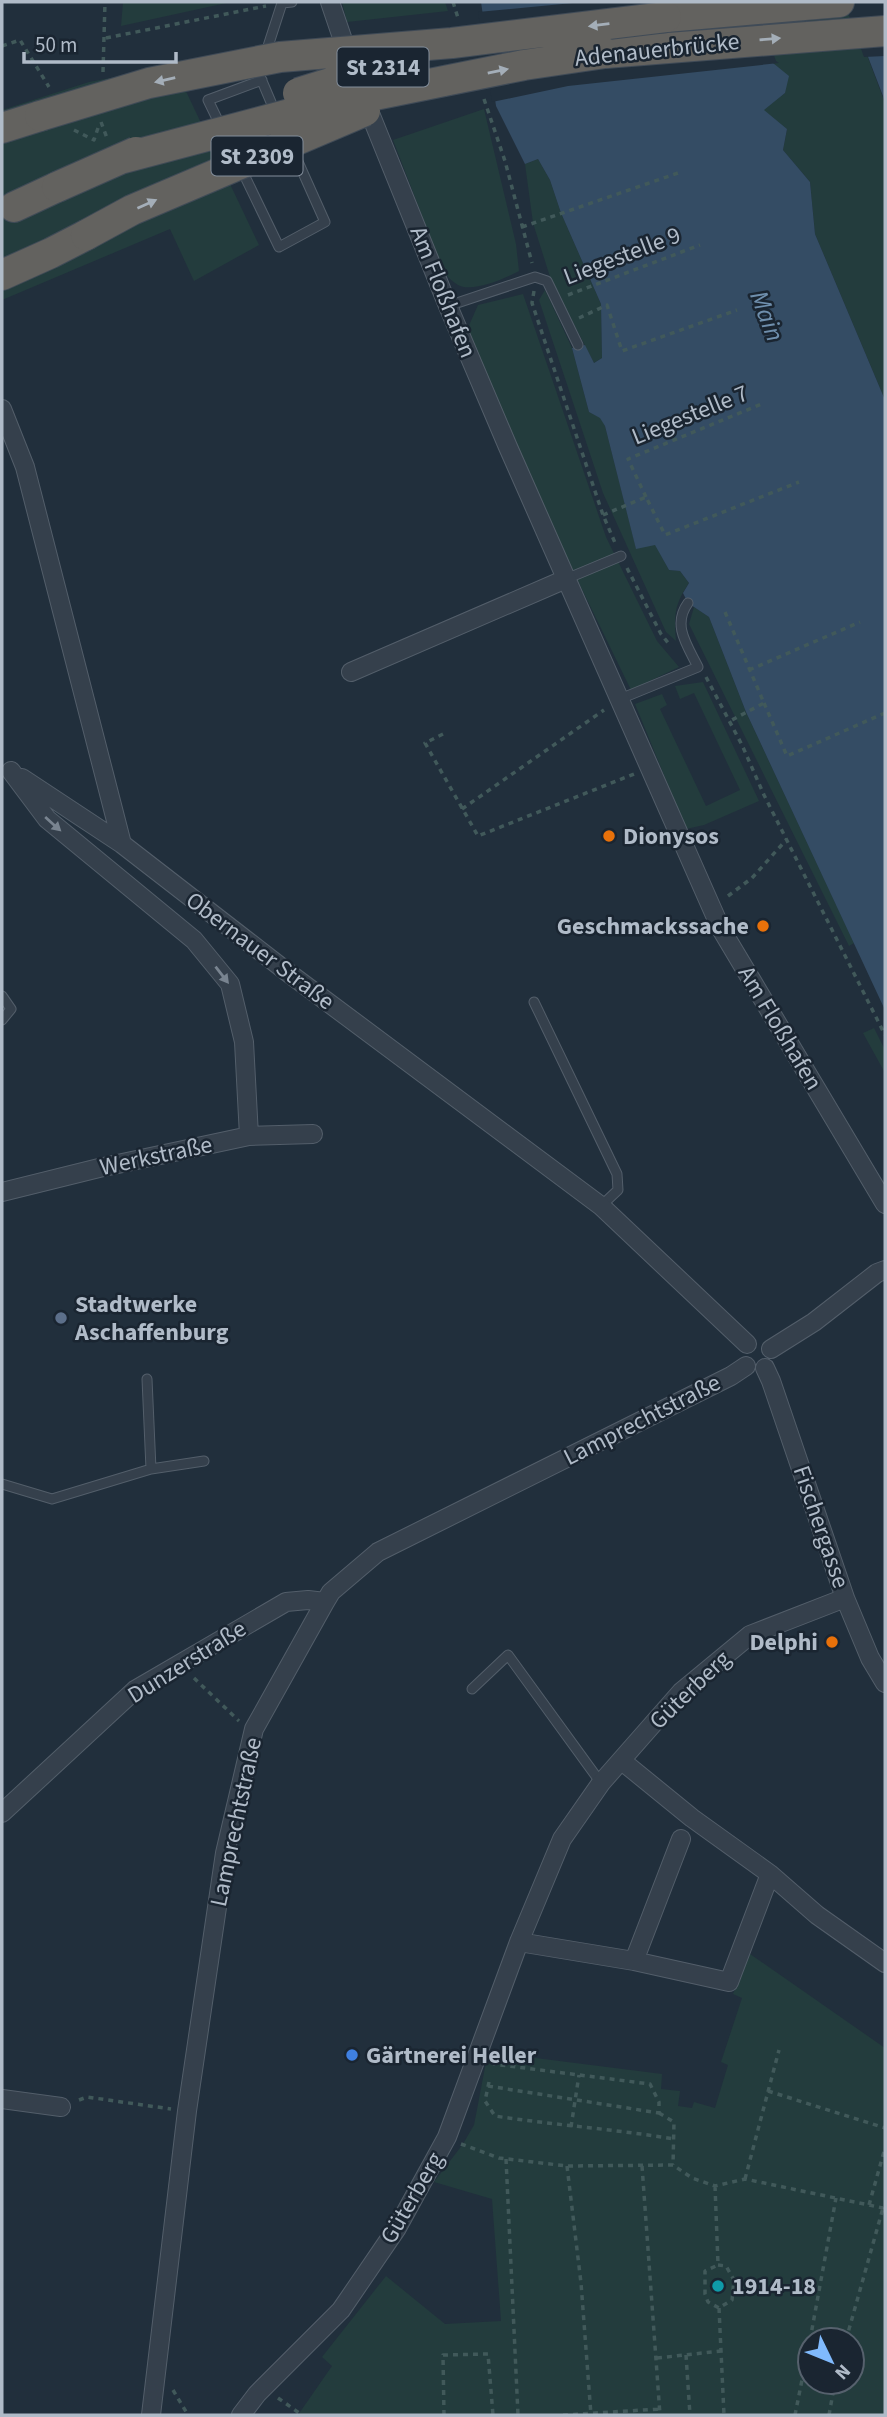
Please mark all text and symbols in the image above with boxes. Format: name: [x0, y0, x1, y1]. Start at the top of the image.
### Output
one-way arrow: [587, 20, 609, 31]
scale bar: [24, 21, 177, 65]
street label: Adenauerbrücke: [573, 24, 741, 76]
text: 50 m: [35, 30, 77, 60]
one-way arrow: [760, 33, 782, 44]
road number: St 2314: [338, 48, 428, 86]
one-way arrow: [487, 65, 509, 76]
one-way arrow: [154, 75, 176, 86]
road number: St 2309: [212, 136, 302, 176]
one-way arrow: [137, 198, 157, 210]
street label: Liegestelle 9: [558, 218, 686, 294]
street label: Am Floßhafen: [401, 221, 485, 363]
water label: Main: [740, 285, 794, 347]
street label: Liegestelle 7: [626, 376, 754, 454]
one-way arrow: [45, 816, 62, 831]
place label: Dionysos: [623, 819, 719, 854]
marker: Dionysos: [601, 828, 617, 844]
street label: Obernauer Straße: [178, 883, 342, 1019]
place label: Geschmackssache: [557, 909, 749, 944]
marker: Geschmackssache: [755, 918, 771, 934]
street label: Am Floßhafen: [729, 959, 831, 1097]
one-way arrow: [215, 966, 230, 984]
street label: Werkstraße: [96, 1127, 216, 1185]
place label: Stadtwerke Aschaffenburg: [74, 1287, 229, 1350]
marker: Stadtwerke Aschaffenburg: [53, 1310, 69, 1326]
street label: Lamprechtstraße: [557, 1365, 727, 1475]
street label: Fischergasse: [784, 1461, 858, 1593]
street label: Dunzerstraße: [121, 1612, 253, 1712]
place label: Delphi: [749, 1625, 818, 1660]
marker: Delphi: [824, 1634, 840, 1650]
street label: Güterberg: [641, 1642, 739, 1738]
street label: Lamprechtstraße: [201, 1734, 271, 1910]
place label: Gärtnerei Heller: [366, 2038, 537, 2073]
marker: Gärtnerei Heller: [344, 2047, 360, 2063]
street label: Güterberg: [372, 2145, 452, 2251]
place label: 1914-18: [732, 2269, 816, 2304]
marker: 1914-18: [710, 2278, 726, 2294]
north arrow: [796, 2326, 866, 2396]
text: N: [828, 2358, 857, 2385]

